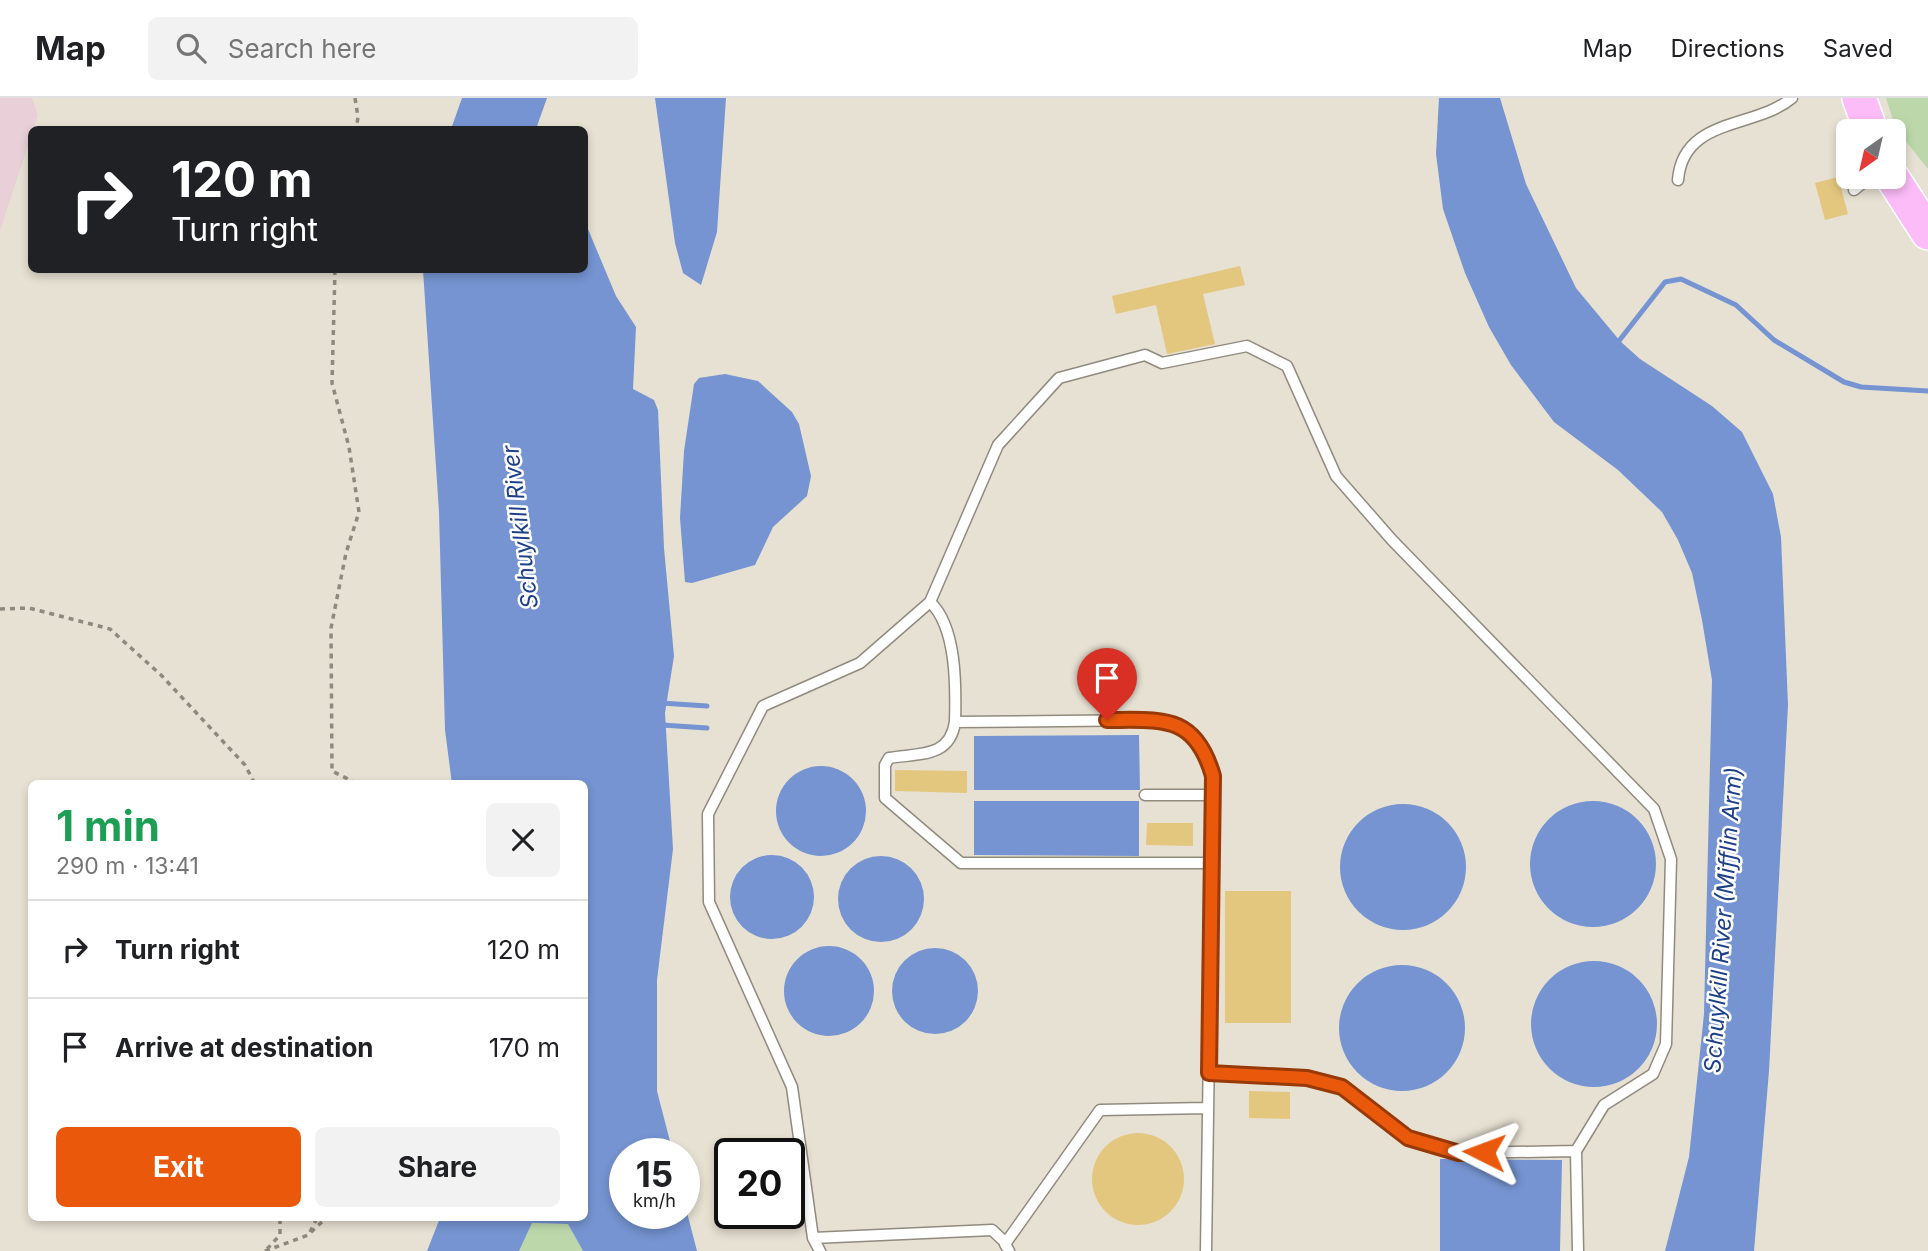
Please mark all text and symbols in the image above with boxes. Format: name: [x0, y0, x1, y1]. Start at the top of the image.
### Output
search box: [148, 17, 638, 80]
text: Map: [35, 28, 106, 68]
icon: search: [172, 29, 210, 67]
text: Search here: [228, 33, 376, 64]
text: Map: [1583, 34, 1632, 63]
text: Directions: [1670, 34, 1785, 63]
text: Saved: [1823, 34, 1893, 63]
north arrow: [1836, 119, 1906, 189]
map controls: [1836, 119, 1906, 189]
text: 120 m: [171, 150, 312, 209]
icon: right: [56, 154, 147, 245]
text: Turn right: [171, 210, 318, 249]
water label: Schuylkill River: [496, 442, 544, 610]
pin: [1077, 648, 1137, 720]
icon: arrive: [1088, 659, 1126, 697]
water label: Schuylkill River (Mifflin Arm): [1698, 766, 1748, 1074]
text: 1 min: [56, 800, 160, 851]
button: close: [486, 803, 560, 877]
text: 290 m · 13:41: [56, 852, 199, 880]
icon: right: [56, 930, 94, 968]
text: Turn right: [115, 934, 240, 965]
text: 120 m: [487, 934, 560, 965]
icon: arrive: [56, 1028, 94, 1066]
text: Arrive at destination: [115, 1032, 374, 1063]
text: 170 m: [489, 1032, 560, 1063]
position arrow: [1447, 1115, 1521, 1189]
button: Exit: [56, 1127, 301, 1207]
button: Share: [315, 1127, 560, 1207]
speed limit sign: 20: [714, 1138, 805, 1229]
text: 15: [636, 1153, 673, 1195]
text: km/h: [633, 1190, 676, 1211]

